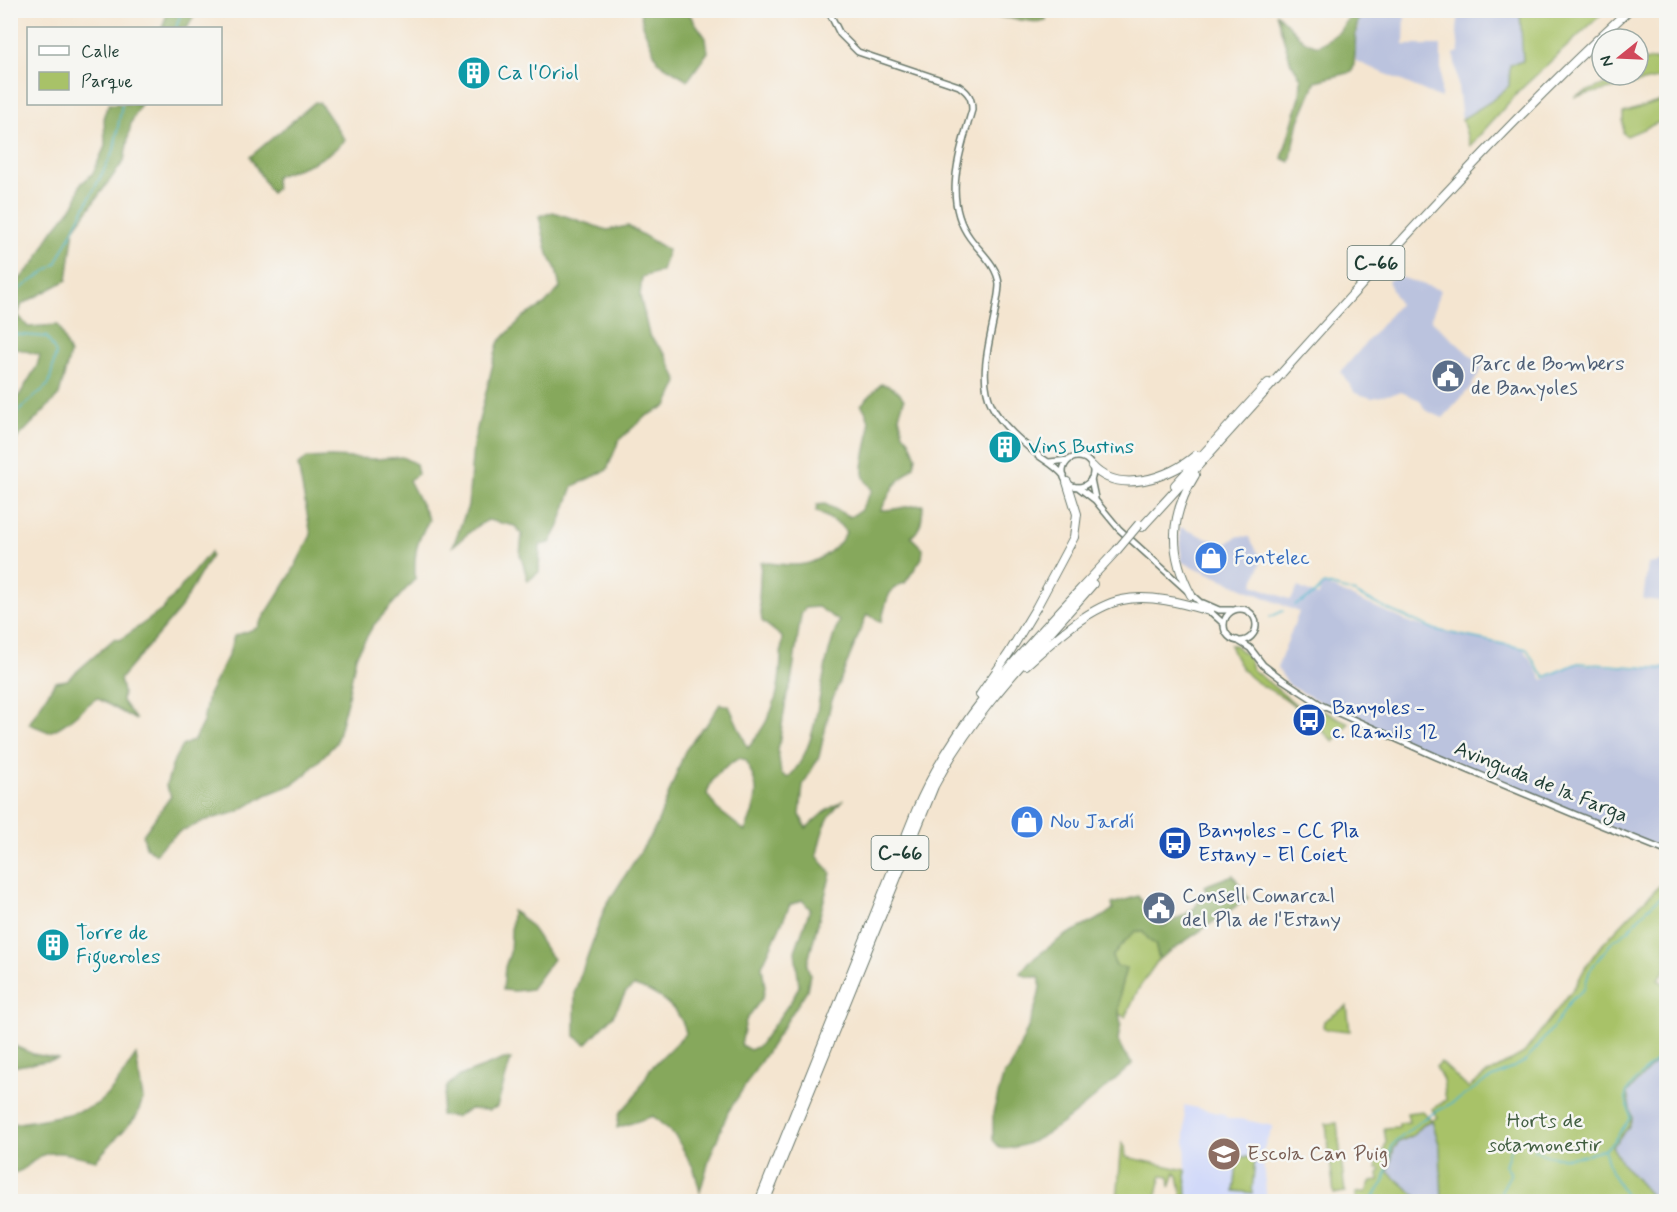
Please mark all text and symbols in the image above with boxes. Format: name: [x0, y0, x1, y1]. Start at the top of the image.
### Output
legend: [27, 27, 222, 105]
north arrow: [1590, 27, 1650, 87]
text: Calle: [81, 40, 120, 64]
text: N: [1596, 53, 1619, 69]
building icon: Ca l'Oriol: [456, 55, 492, 91]
place label: Ca l'Oriol: [497, 59, 579, 87]
text: Parque: [81, 70, 133, 94]
road number: C-66: [1348, 246, 1404, 280]
place label: Parc de Bombers de Banyoles: [1471, 350, 1625, 402]
public building icon: Parc de Bombers de Banyoles: [1430, 358, 1466, 394]
building icon: Vins Bustins: [987, 429, 1023, 465]
place label: Vins Bustins: [1028, 433, 1134, 461]
shop icon: Fontelec: [1193, 540, 1229, 576]
place label: Fontelec: [1234, 544, 1310, 572]
place label: Banyoles - c. Ramils 12: [1332, 694, 1438, 746]
bus stop icon: Banyoles - c. Ramils 12: [1291, 702, 1327, 738]
street label: Avinguda de la Farga: [1450, 734, 1632, 831]
shop icon: Nou Jardí: [1009, 804, 1045, 840]
place label: Nou Jardí: [1050, 808, 1135, 836]
place label: Banyoles - CC Pla Estany - El Coiet: [1198, 817, 1360, 869]
bus stop icon: Banyoles - CC Pla Estany - El Coiet: [1157, 825, 1193, 861]
road number: C-66: [872, 836, 928, 870]
place label: Consell Comarcal del Pla de l'Estany: [1182, 882, 1341, 934]
public building icon: Consell Comarcal del Pla de l'Estany: [1141, 890, 1177, 926]
place label: Torre de Figueroles: [76, 919, 160, 973]
building icon: Torre de Figueroles: [35, 927, 71, 963]
park label: Horts de sotamonestir: [1488, 1107, 1602, 1159]
school or university icon: Escola Can Puig: [1206, 1136, 1242, 1172]
place label: Escola Can Puig: [1247, 1140, 1388, 1168]

